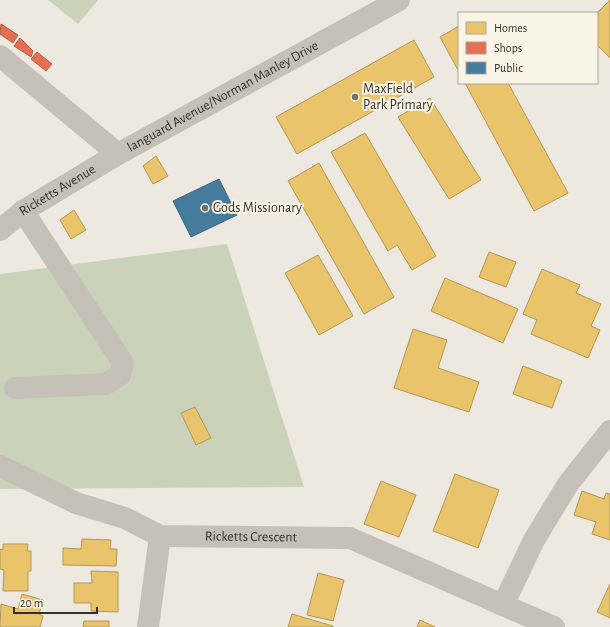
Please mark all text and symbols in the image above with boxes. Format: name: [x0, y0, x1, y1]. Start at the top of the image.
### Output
legend: [458, 12, 598, 84]
text: Homes: [494, 22, 527, 34]
street label: languard Avenue/Norman Manley Drive: [125, 39, 321, 155]
text: Shops: [494, 42, 522, 54]
text: Public: [494, 62, 523, 74]
place label: MaxField Park Primary: [363, 82, 433, 112]
marker: MaxField Park Primary: [350, 92, 360, 102]
street label: Ricketts Avenue: [17, 162, 98, 219]
place label: Gods Missionary: [213, 201, 302, 215]
marker: Gods Missionary: [200, 203, 210, 213]
street label: Ricketts Crescent: [205, 529, 298, 544]
scale bar: [14, 589, 97, 615]
text: 20 m: [20, 597, 43, 609]

